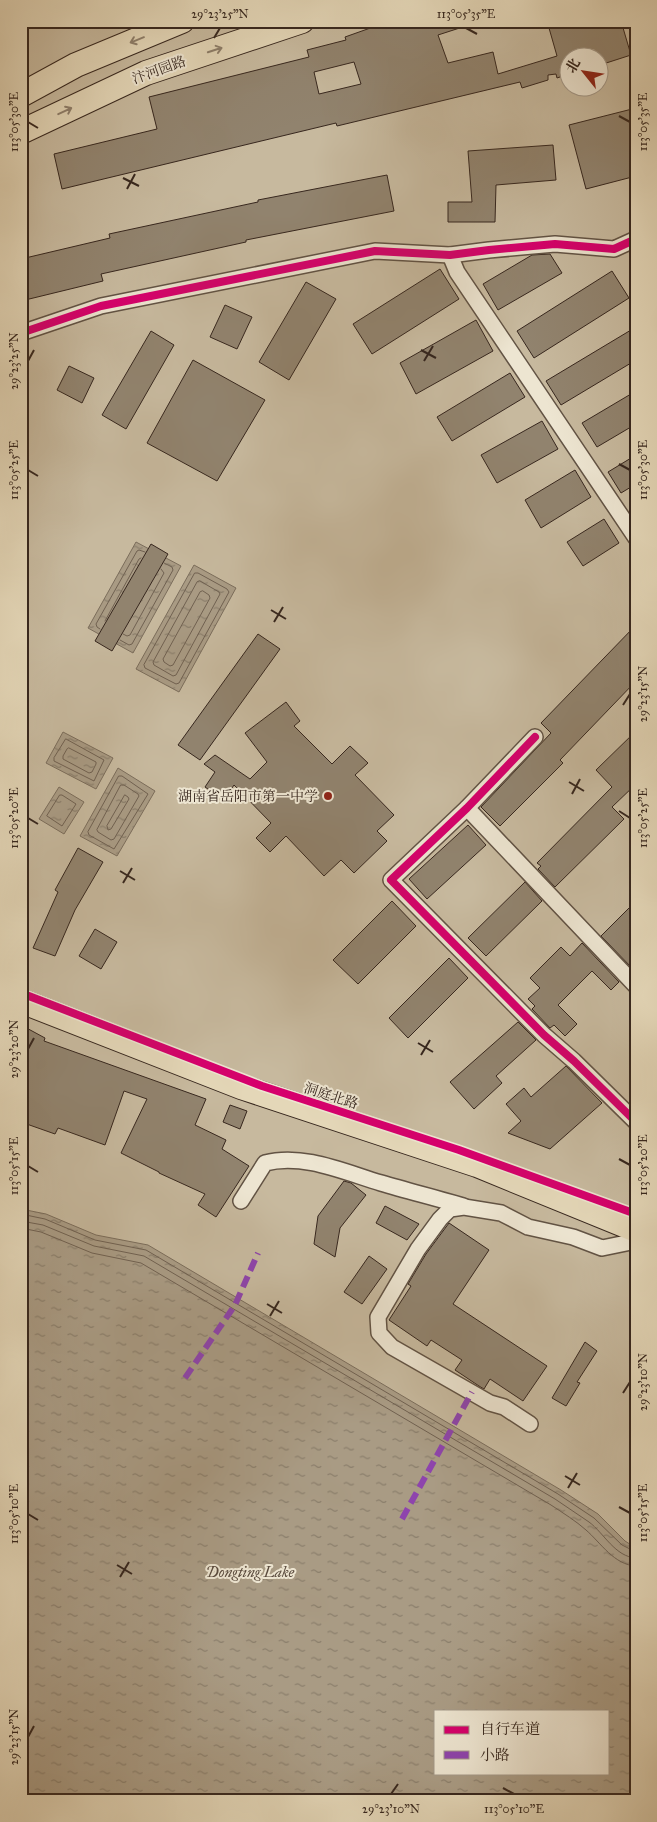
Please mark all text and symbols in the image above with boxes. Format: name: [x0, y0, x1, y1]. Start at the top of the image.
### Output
text: 29°23'25"N: [191, 7, 249, 21]
text: 113°05'35"E: [437, 7, 496, 21]
one-way arrow: [130, 36, 145, 45]
one-way arrow: [207, 44, 223, 54]
north arrow: [560, 48, 610, 98]
street label: 汴河园路: [130, 52, 188, 88]
text: 北: [562, 55, 584, 76]
text: 113°05'30"E: [7, 92, 21, 152]
text: 113°05'35"E: [636, 92, 650, 151]
one-way arrow: [57, 106, 72, 115]
text: 29°23'25"N: [7, 332, 21, 390]
text: 113°05'25"E: [7, 440, 21, 500]
text: 113°05'30"E: [636, 440, 650, 500]
text: 29°23'15"N: [636, 666, 650, 722]
text: 113°05'20"E: [7, 787, 21, 849]
place label: 湖南省岳阳市第一中学: [178, 788, 318, 805]
text: 113°05'25"E: [636, 788, 650, 848]
marker: 湖南省岳阳市第一中学: [322, 790, 334, 802]
text: 29°23'20"N: [7, 1019, 21, 1079]
street label: 洞庭北路: [302, 1079, 360, 1113]
text: 113°05'20"E: [636, 1134, 650, 1196]
text: 113°05'15"E: [7, 1136, 21, 1195]
text: 29°23'10"N: [636, 1353, 650, 1411]
text: 113°05'15"E: [636, 1483, 650, 1542]
text: 113°05'10"E: [7, 1484, 21, 1544]
water label: Dongting Lake: [206, 1563, 295, 1581]
text: 29°23'15"N: [7, 1709, 21, 1765]
legend: [434, 1710, 610, 1774]
text: 自行车道: [480, 1720, 540, 1738]
text: 小路: [480, 1746, 510, 1764]
text: 29°23'10"N: [362, 1802, 420, 1816]
text: 113°05'10"E: [484, 1802, 544, 1816]

